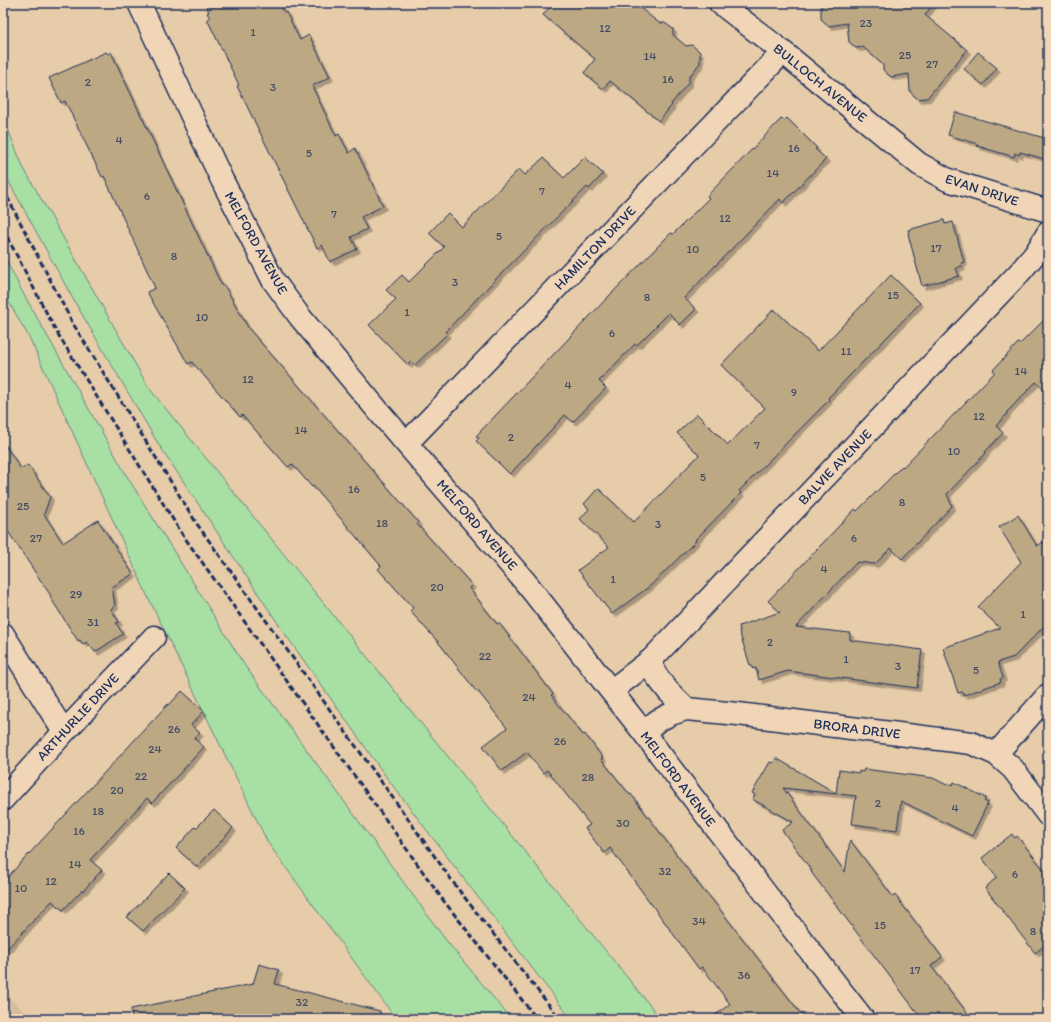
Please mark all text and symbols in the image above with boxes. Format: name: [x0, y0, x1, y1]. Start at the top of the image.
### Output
house number: 23: [860, 16, 873, 30]
house number: 12: [599, 21, 612, 35]
house number: 1: [250, 25, 256, 39]
street label: BULLOCH AVENUE: [770, 40, 871, 126]
house number: 25: [899, 48, 911, 62]
house number: 14: [644, 49, 656, 63]
house number: 27: [926, 57, 938, 71]
house number: 16: [662, 72, 674, 86]
house number: 2: [85, 75, 92, 89]
house number: 3: [270, 80, 277, 94]
house number: 4: [115, 133, 123, 147]
house number: 16: [788, 141, 800, 155]
house number: 5: [306, 146, 312, 160]
house number: 14: [767, 166, 779, 180]
street label: EVAN DRIVE: [943, 170, 1021, 210]
house number: 7: [539, 184, 545, 198]
house number: 6: [144, 189, 150, 203]
street label: MELFORD AVENUE: [221, 189, 291, 298]
street label: HAMILTON DRIVE: [551, 202, 640, 294]
house number: 7: [331, 207, 337, 221]
house number: 12: [719, 211, 732, 225]
house number: 5: [496, 229, 502, 243]
house number: 17: [930, 241, 942, 255]
house number: 10: [687, 242, 699, 256]
house number: 8: [171, 249, 178, 263]
house number: 3: [452, 275, 459, 289]
house number: 15: [887, 288, 899, 302]
house number: 8: [644, 290, 651, 304]
house number: 1: [404, 305, 410, 319]
house number: 10: [196, 310, 208, 324]
house number: 6: [609, 326, 615, 340]
house number: 11: [840, 344, 852, 358]
house number: 14: [1015, 364, 1027, 378]
house number: 12: [242, 372, 255, 386]
house number: 4: [564, 378, 572, 392]
house number: 9: [791, 385, 797, 399]
house number: 12: [973, 409, 986, 423]
house number: 14: [295, 423, 307, 437]
street label: BALVIE AVENUE: [795, 425, 876, 508]
house number: 2: [508, 430, 515, 444]
house number: 7: [754, 438, 760, 452]
house number: 10: [948, 444, 960, 458]
house number: 5: [700, 470, 706, 484]
street label: MELFORD AVENUE: [433, 476, 521, 574]
house number: 16: [348, 482, 360, 496]
house number: 8: [899, 495, 906, 509]
house number: 25: [17, 499, 29, 513]
house number: 18: [376, 516, 388, 530]
house number: 3: [655, 517, 662, 531]
house number: 27: [30, 531, 42, 545]
house number: 6: [851, 531, 857, 545]
house number: 4: [820, 562, 828, 576]
house number: 1: [610, 572, 616, 586]
house number: 20: [430, 580, 444, 594]
house number: 29: [70, 587, 82, 601]
house number: 1: [1020, 607, 1026, 621]
house number: 31: [87, 615, 99, 629]
house number: 2: [767, 635, 774, 649]
house number: 22: [479, 649, 492, 663]
house number: 1: [843, 652, 849, 666]
house number: 3: [895, 659, 902, 673]
house number: 5: [973, 663, 979, 677]
street label: ARTHURLIE DRIVE: [33, 670, 123, 764]
house number: 24: [522, 690, 536, 704]
street label: BRORA DRIVE: [812, 715, 902, 743]
house number: 26: [168, 722, 180, 736]
street label: MELFORD AVENUE: [637, 728, 720, 830]
house number: 26: [554, 734, 566, 748]
house number: 24: [148, 742, 162, 756]
house number: 22: [135, 769, 148, 783]
house number: 28: [582, 770, 595, 784]
house number: 20: [110, 783, 124, 797]
house number: 2: [875, 796, 882, 810]
house number: 4: [951, 801, 959, 815]
house number: 18: [92, 804, 104, 818]
house number: 30: [616, 816, 630, 830]
house number: 16: [73, 824, 85, 838]
house number: 14: [69, 857, 81, 871]
house number: 32: [659, 864, 672, 878]
house number: 6: [1012, 867, 1018, 881]
house number: 12: [45, 874, 58, 888]
house number: 10: [15, 881, 27, 895]
house number: 34: [692, 914, 706, 928]
house number: 15: [874, 918, 886, 932]
house number: 8: [1030, 924, 1037, 938]
house number: 17: [909, 963, 921, 977]
house number: 36: [738, 968, 750, 982]
house number: 32: [296, 995, 309, 1009]

